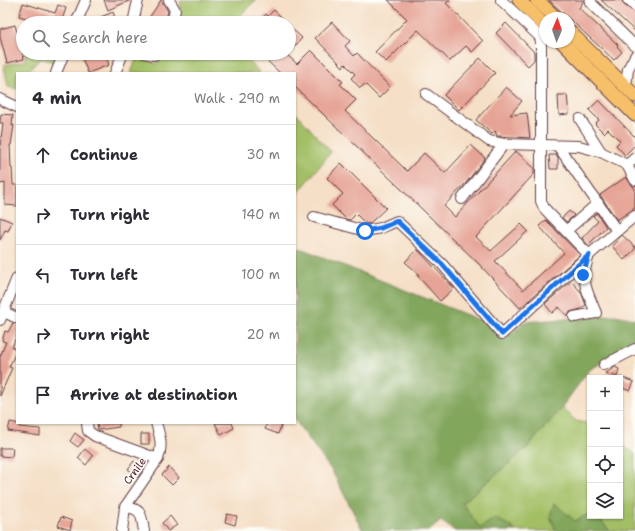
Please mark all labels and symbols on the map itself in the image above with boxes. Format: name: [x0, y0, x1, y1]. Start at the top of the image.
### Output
north arrow: [539, 12, 575, 48]
route start: [356, 222, 374, 240]
route end: [574, 266, 592, 284]
street label: Crnile: [120, 454, 150, 488]

